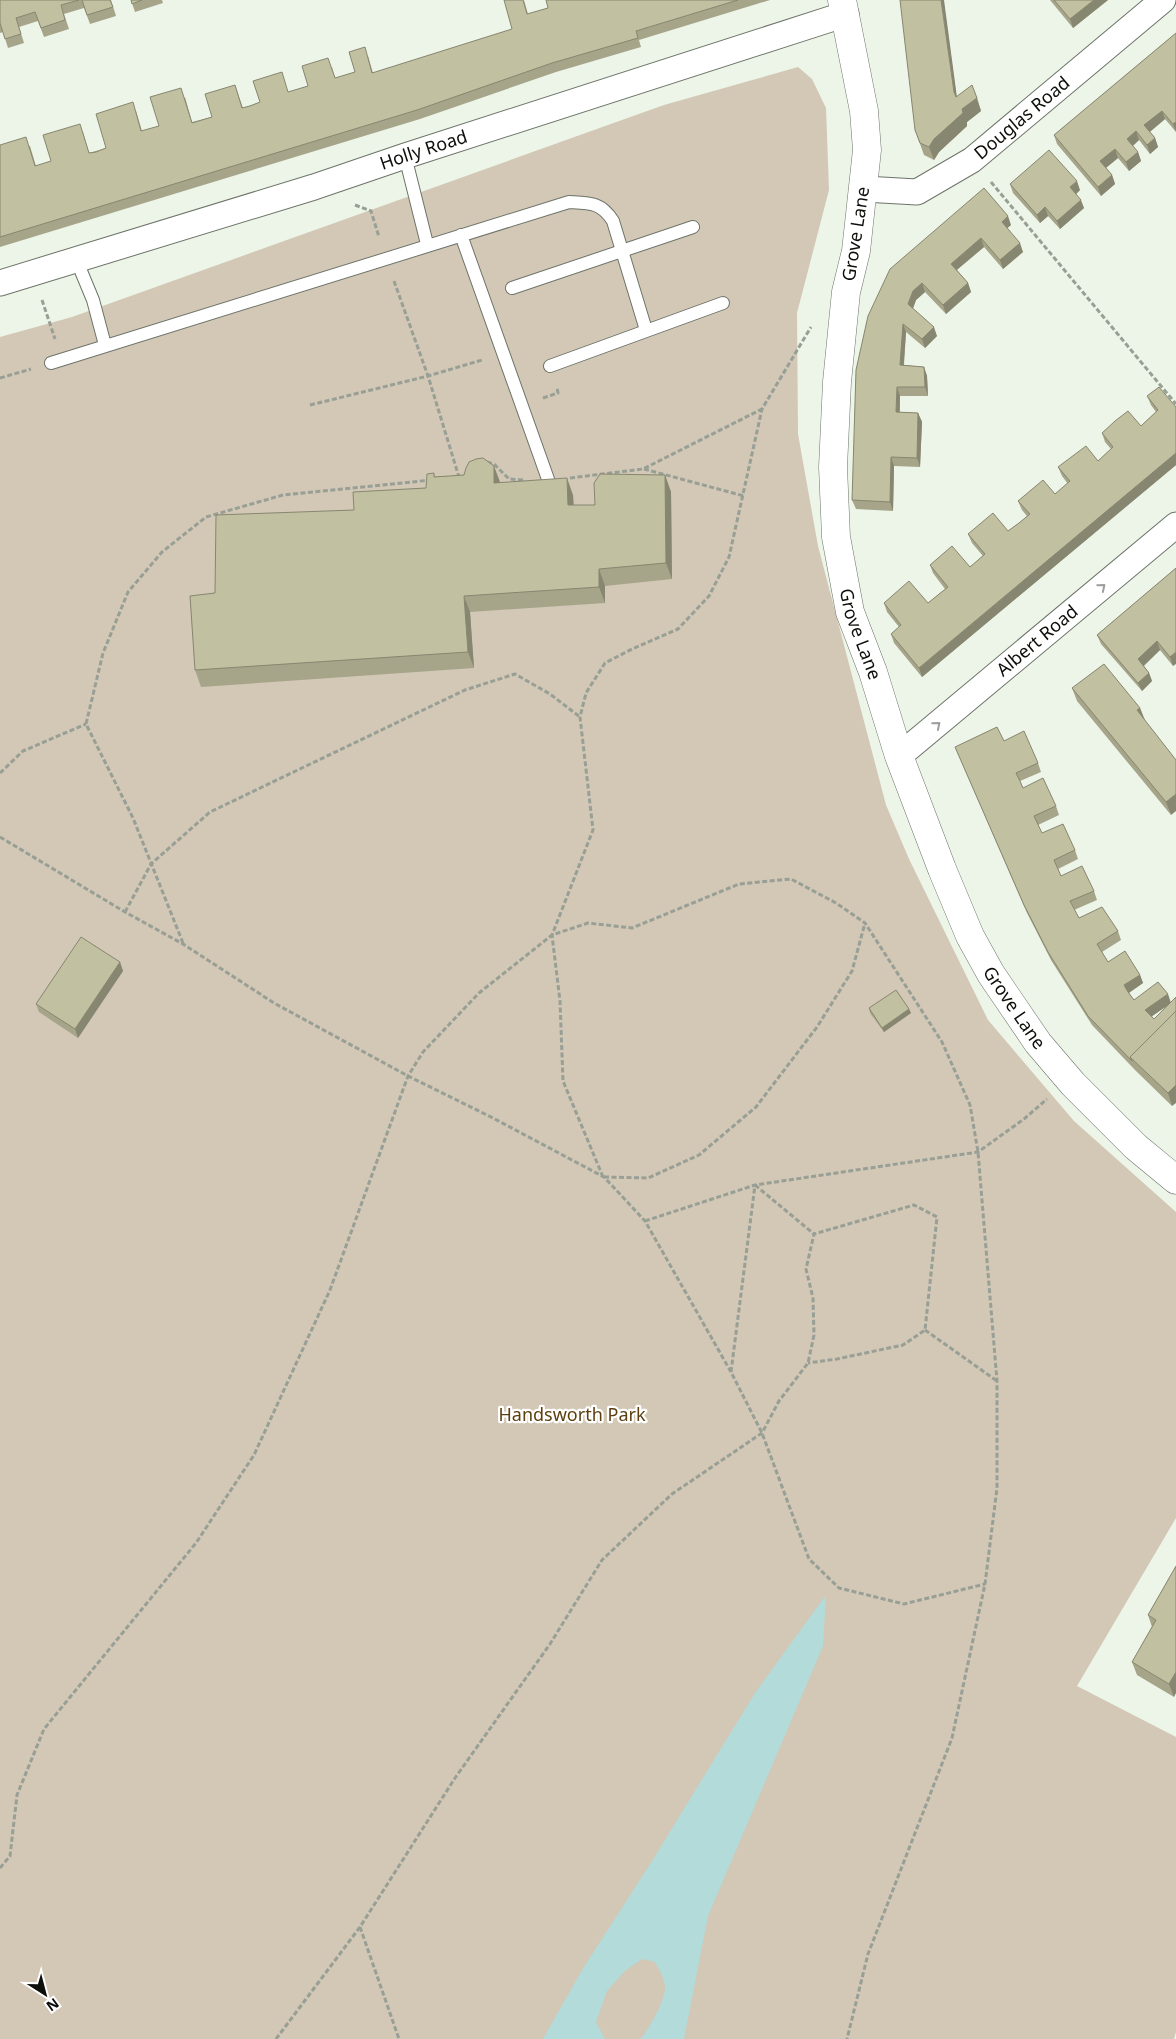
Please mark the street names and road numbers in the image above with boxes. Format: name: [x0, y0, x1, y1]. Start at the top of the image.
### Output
street label: Douglas Road: [969, 70, 1074, 164]
street label: Holly Road: [376, 124, 470, 175]
street label: Grove Lane: [836, 185, 874, 283]
street label: Grove Lane: [835, 586, 888, 682]
street label: Albert Road: [991, 599, 1082, 681]
street label: Grove Lane: [978, 962, 1051, 1054]

